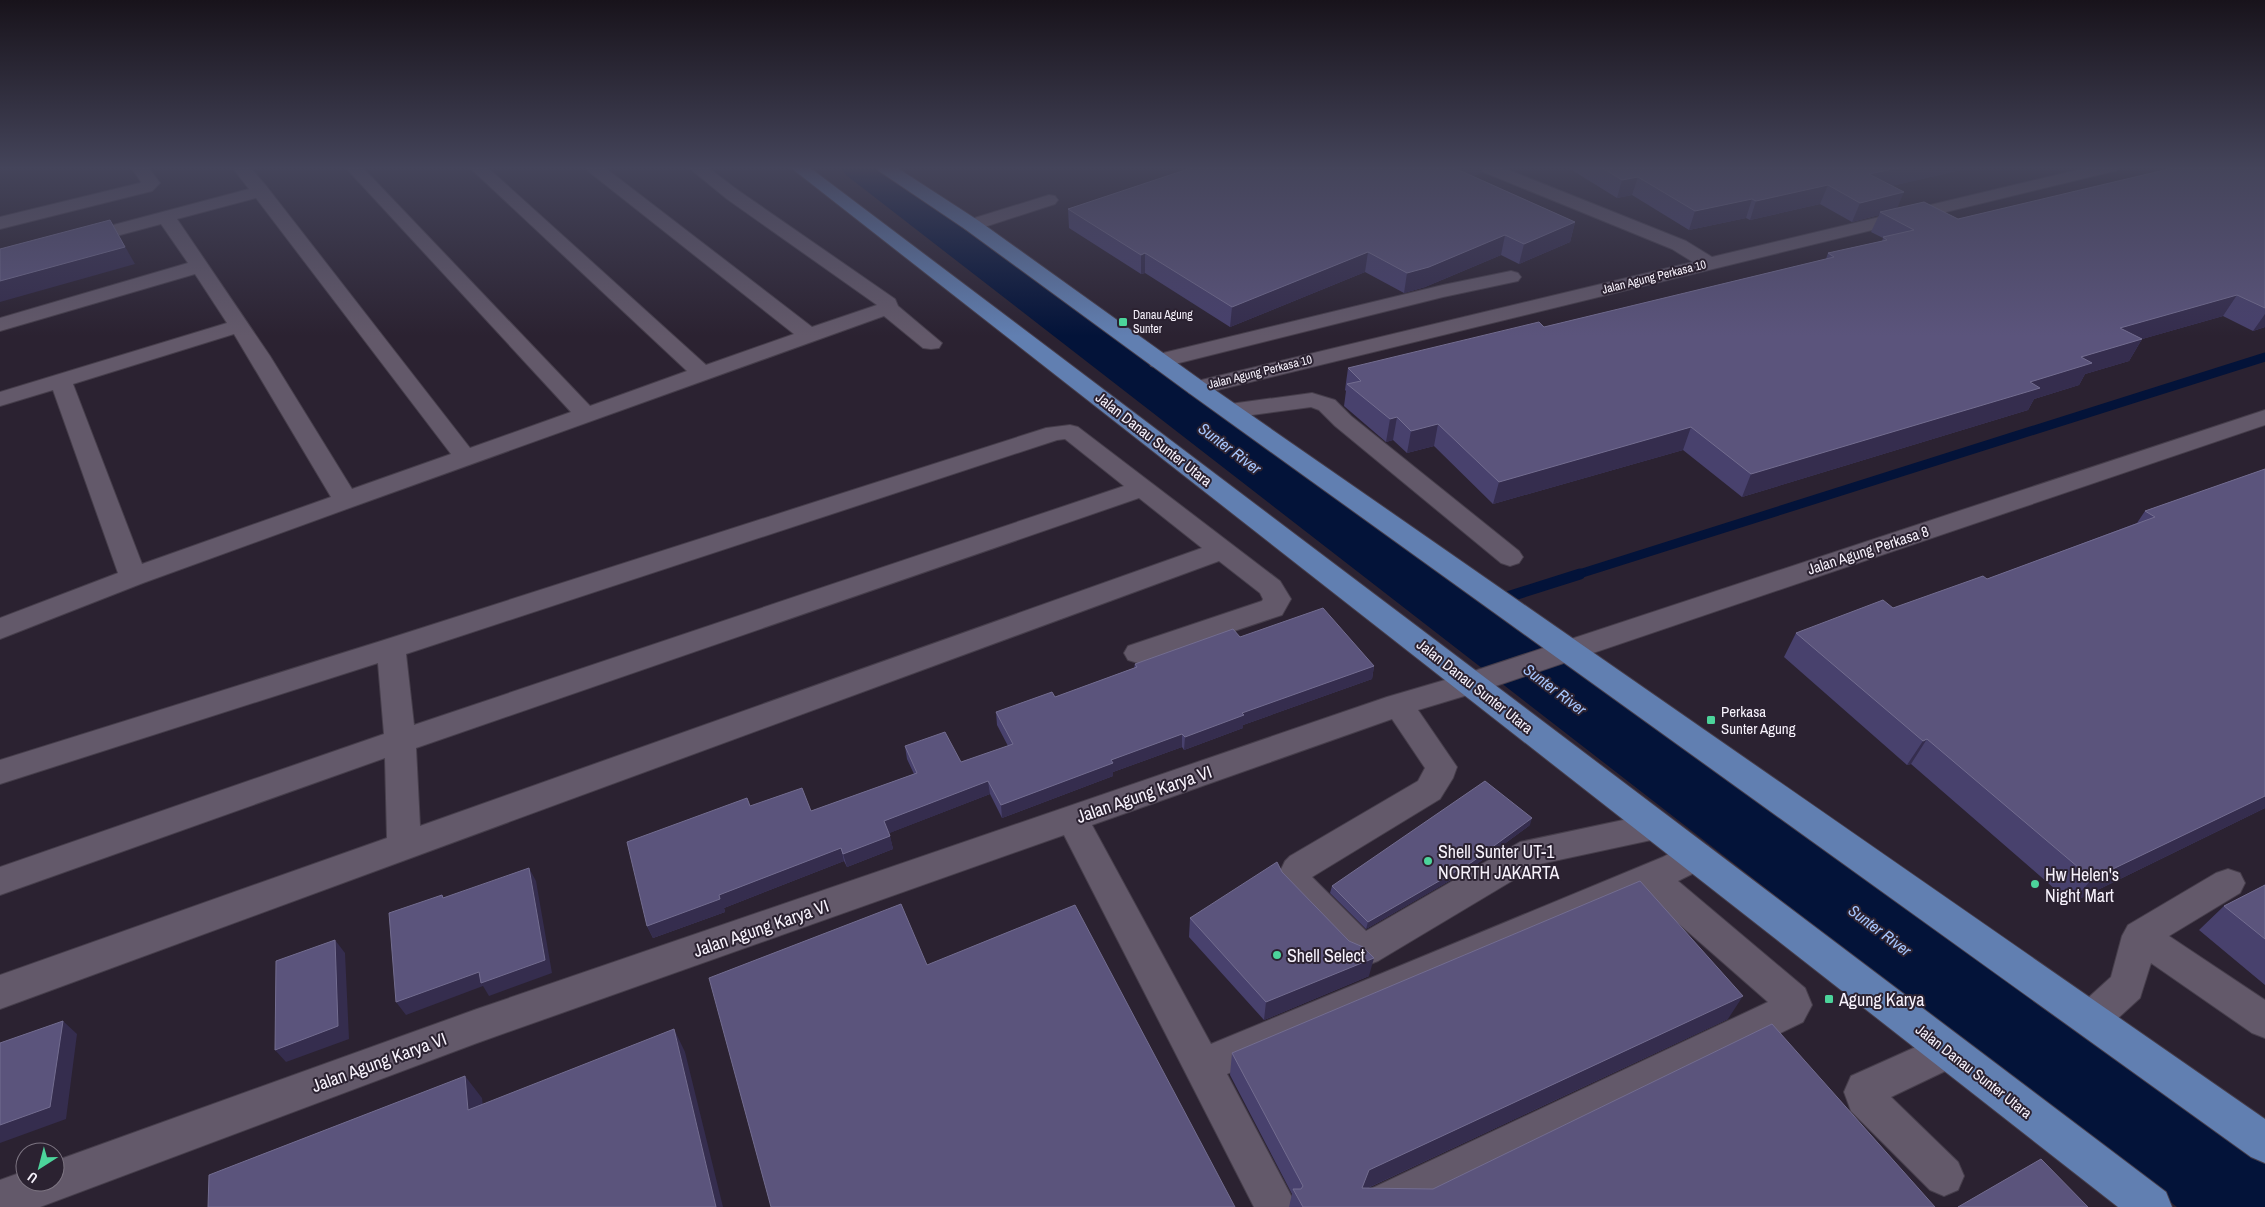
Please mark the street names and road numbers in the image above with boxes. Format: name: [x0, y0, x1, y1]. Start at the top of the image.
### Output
street label: Jalan Agung Perkasa 10: [1600, 256, 1708, 298]
street label: Jalan Agung Perkasa 10: [1206, 351, 1314, 393]
street label: Jalan Danau Sunter Utara: [1092, 387, 1217, 491]
street label: Jalan Agung Perkasa 8: [1805, 520, 1932, 580]
street label: Jalan Danau Sunter Utara: [1413, 634, 1538, 738]
street label: Jalan Agung Karya VI: [1073, 759, 1215, 829]
street label: Jalan Agung Karya VI: [690, 893, 832, 963]
street label: Jalan Danau Sunter Utara: [1912, 1019, 2037, 1123]
street label: Jalan Agung Karya VI: [308, 1026, 450, 1098]

